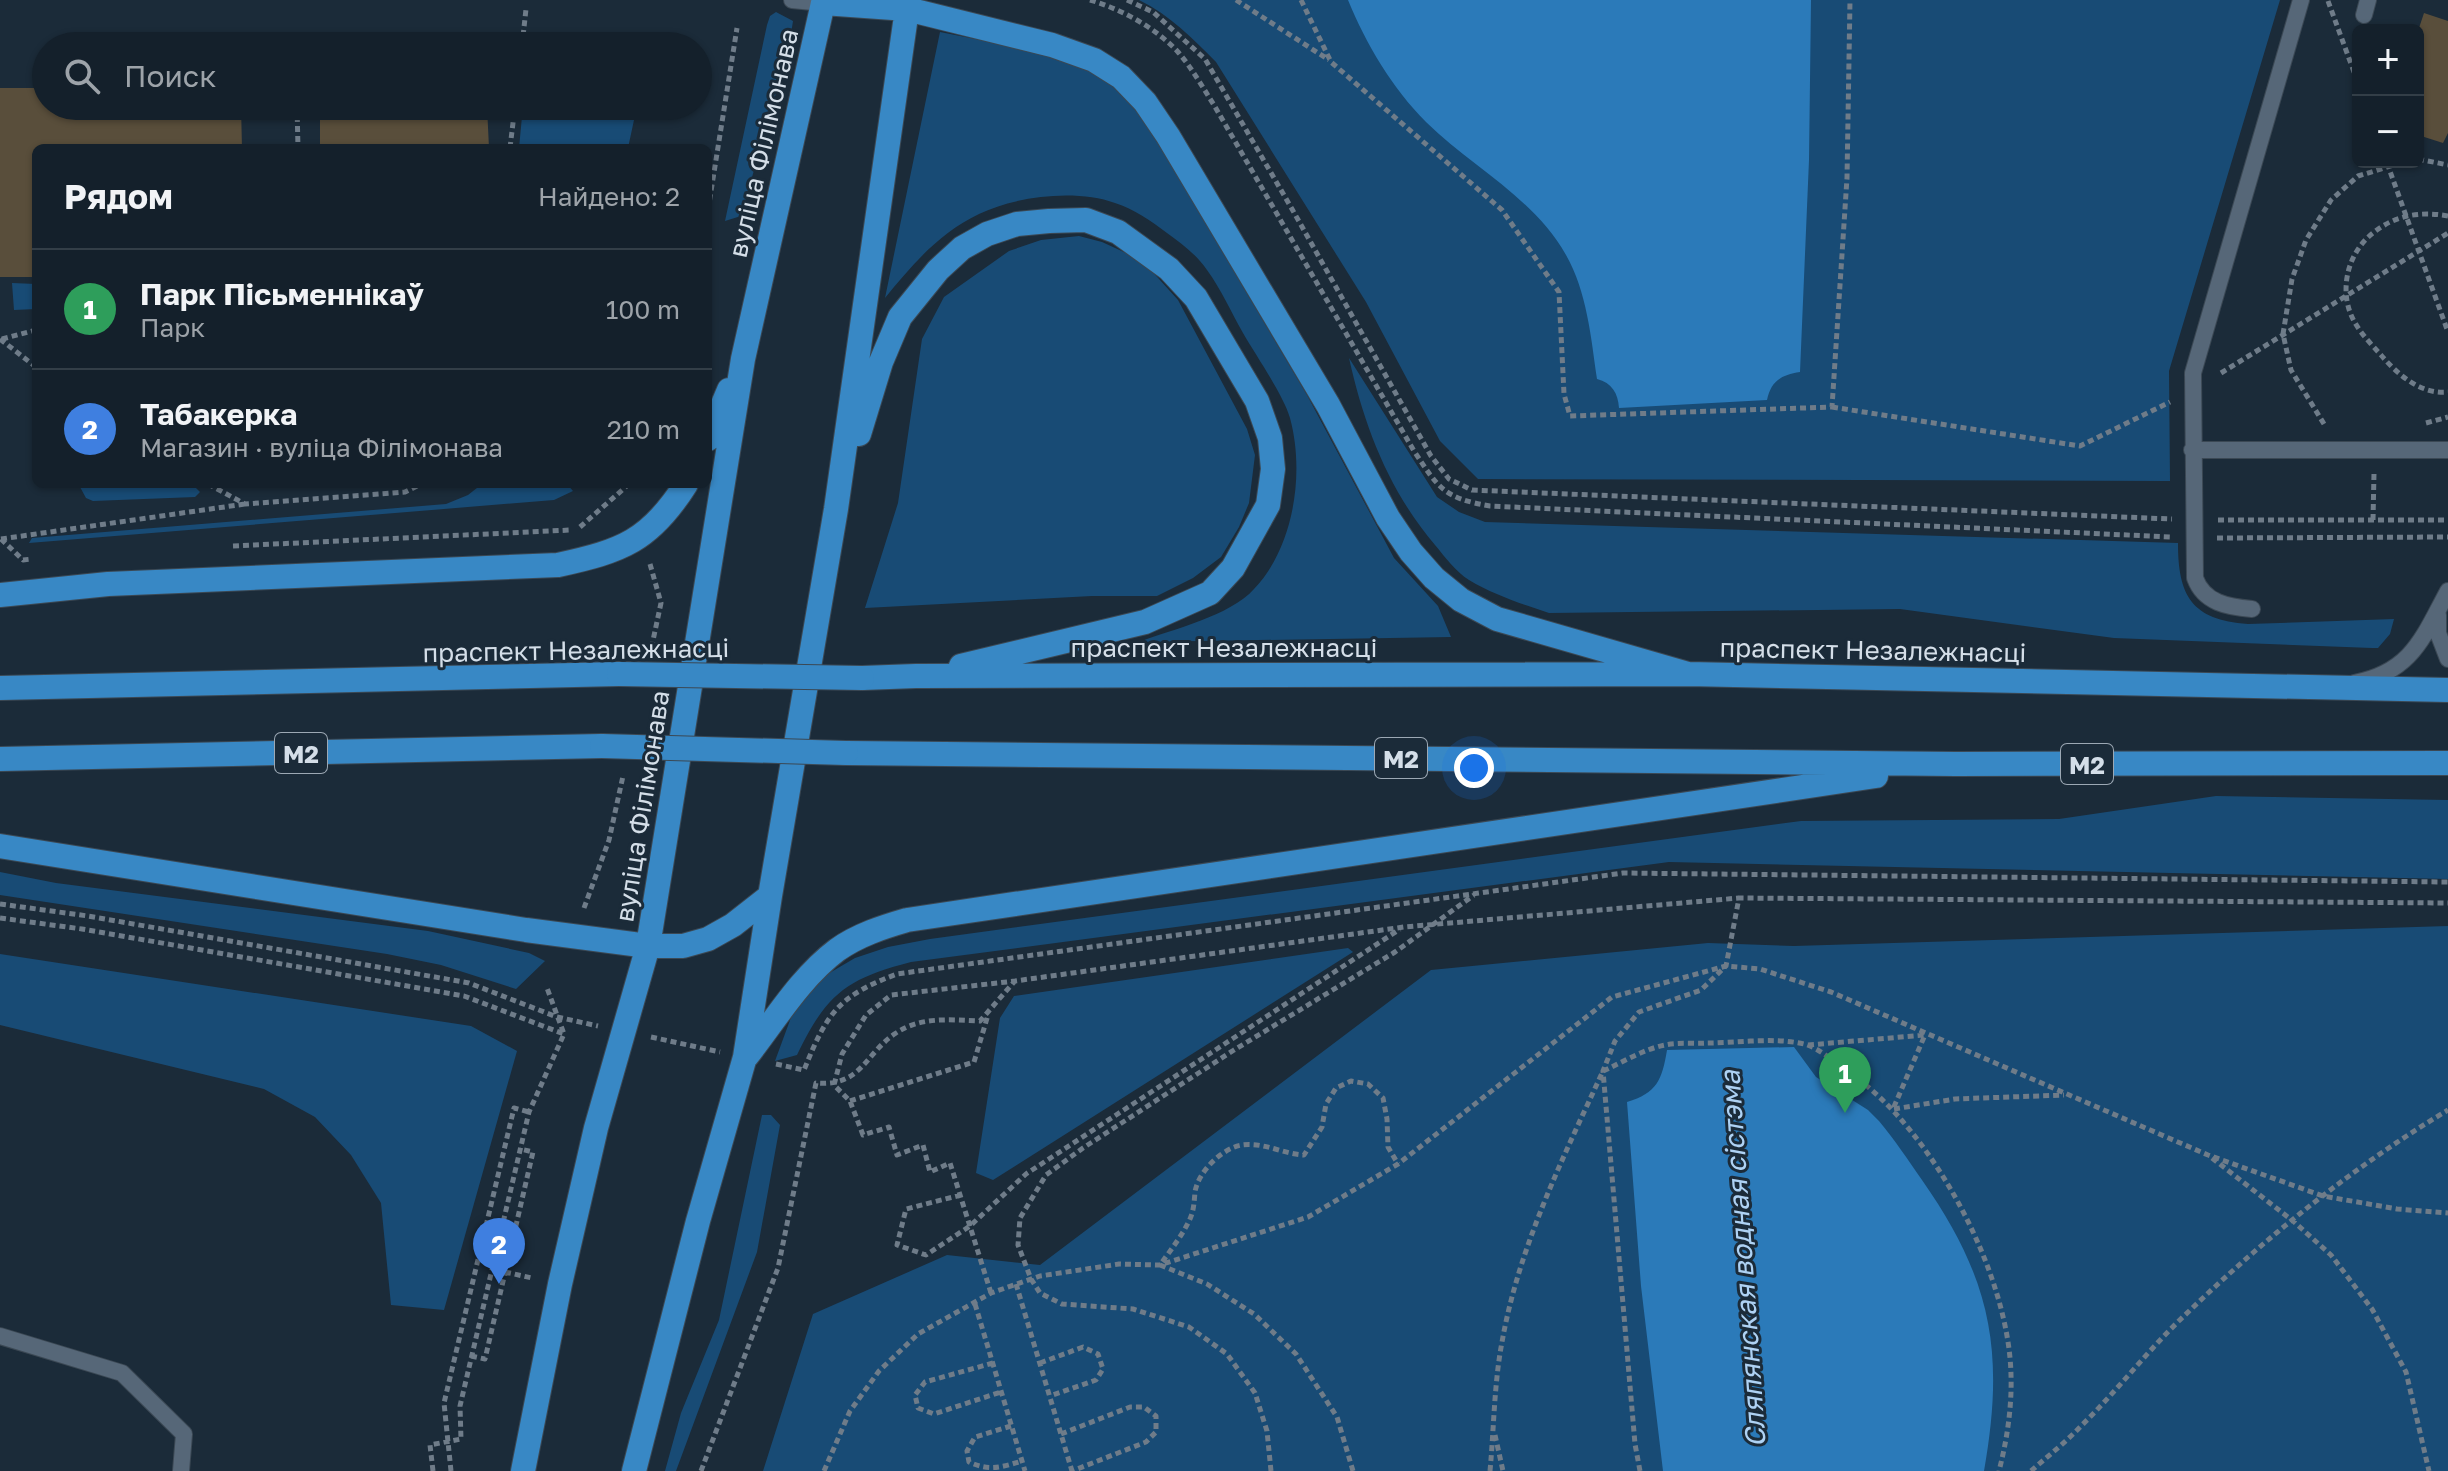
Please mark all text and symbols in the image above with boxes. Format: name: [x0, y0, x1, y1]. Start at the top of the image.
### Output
map controls: [2352, 24, 2424, 168]
button: +: [2352, 24, 2424, 96]
street label: вуліца Філімонава: [722, 26, 804, 260]
search box: [32, 32, 712, 120]
icon: search: [60, 54, 104, 98]
text: Поиск: [124, 58, 216, 94]
button: −: [2352, 96, 2424, 168]
text: Рядом: [64, 176, 173, 216]
text: Найдено: 2: [538, 181, 680, 212]
text: Парк Пісьменнікаў: [140, 276, 424, 312]
text: 1: [83, 294, 97, 325]
text: 100 m: [606, 294, 680, 325]
text: Парк: [140, 312, 205, 343]
text: Табакерка: [140, 396, 298, 432]
text: 2: [82, 414, 98, 445]
text: 210 m: [607, 414, 680, 445]
text: Магазин · вуліца Філімонава: [140, 432, 503, 463]
street label: праспект Незалежнасці: [422, 632, 730, 668]
street label: праспект Незалежнасці: [1071, 632, 1377, 663]
street label: праспект Незалежнасці: [1719, 632, 2027, 668]
street label: вуліца Філімонава: [608, 688, 676, 924]
road number: М2: [275, 733, 327, 773]
road number: М2: [1375, 738, 1427, 778]
road number: М2: [2061, 744, 2113, 784]
your location: [1454, 748, 1494, 788]
pin: 1: [1819, 1047, 1871, 1113]
water label: Сляпянская водная сістэма: [1712, 1068, 1772, 1449]
pin: 2: [473, 1218, 525, 1284]

